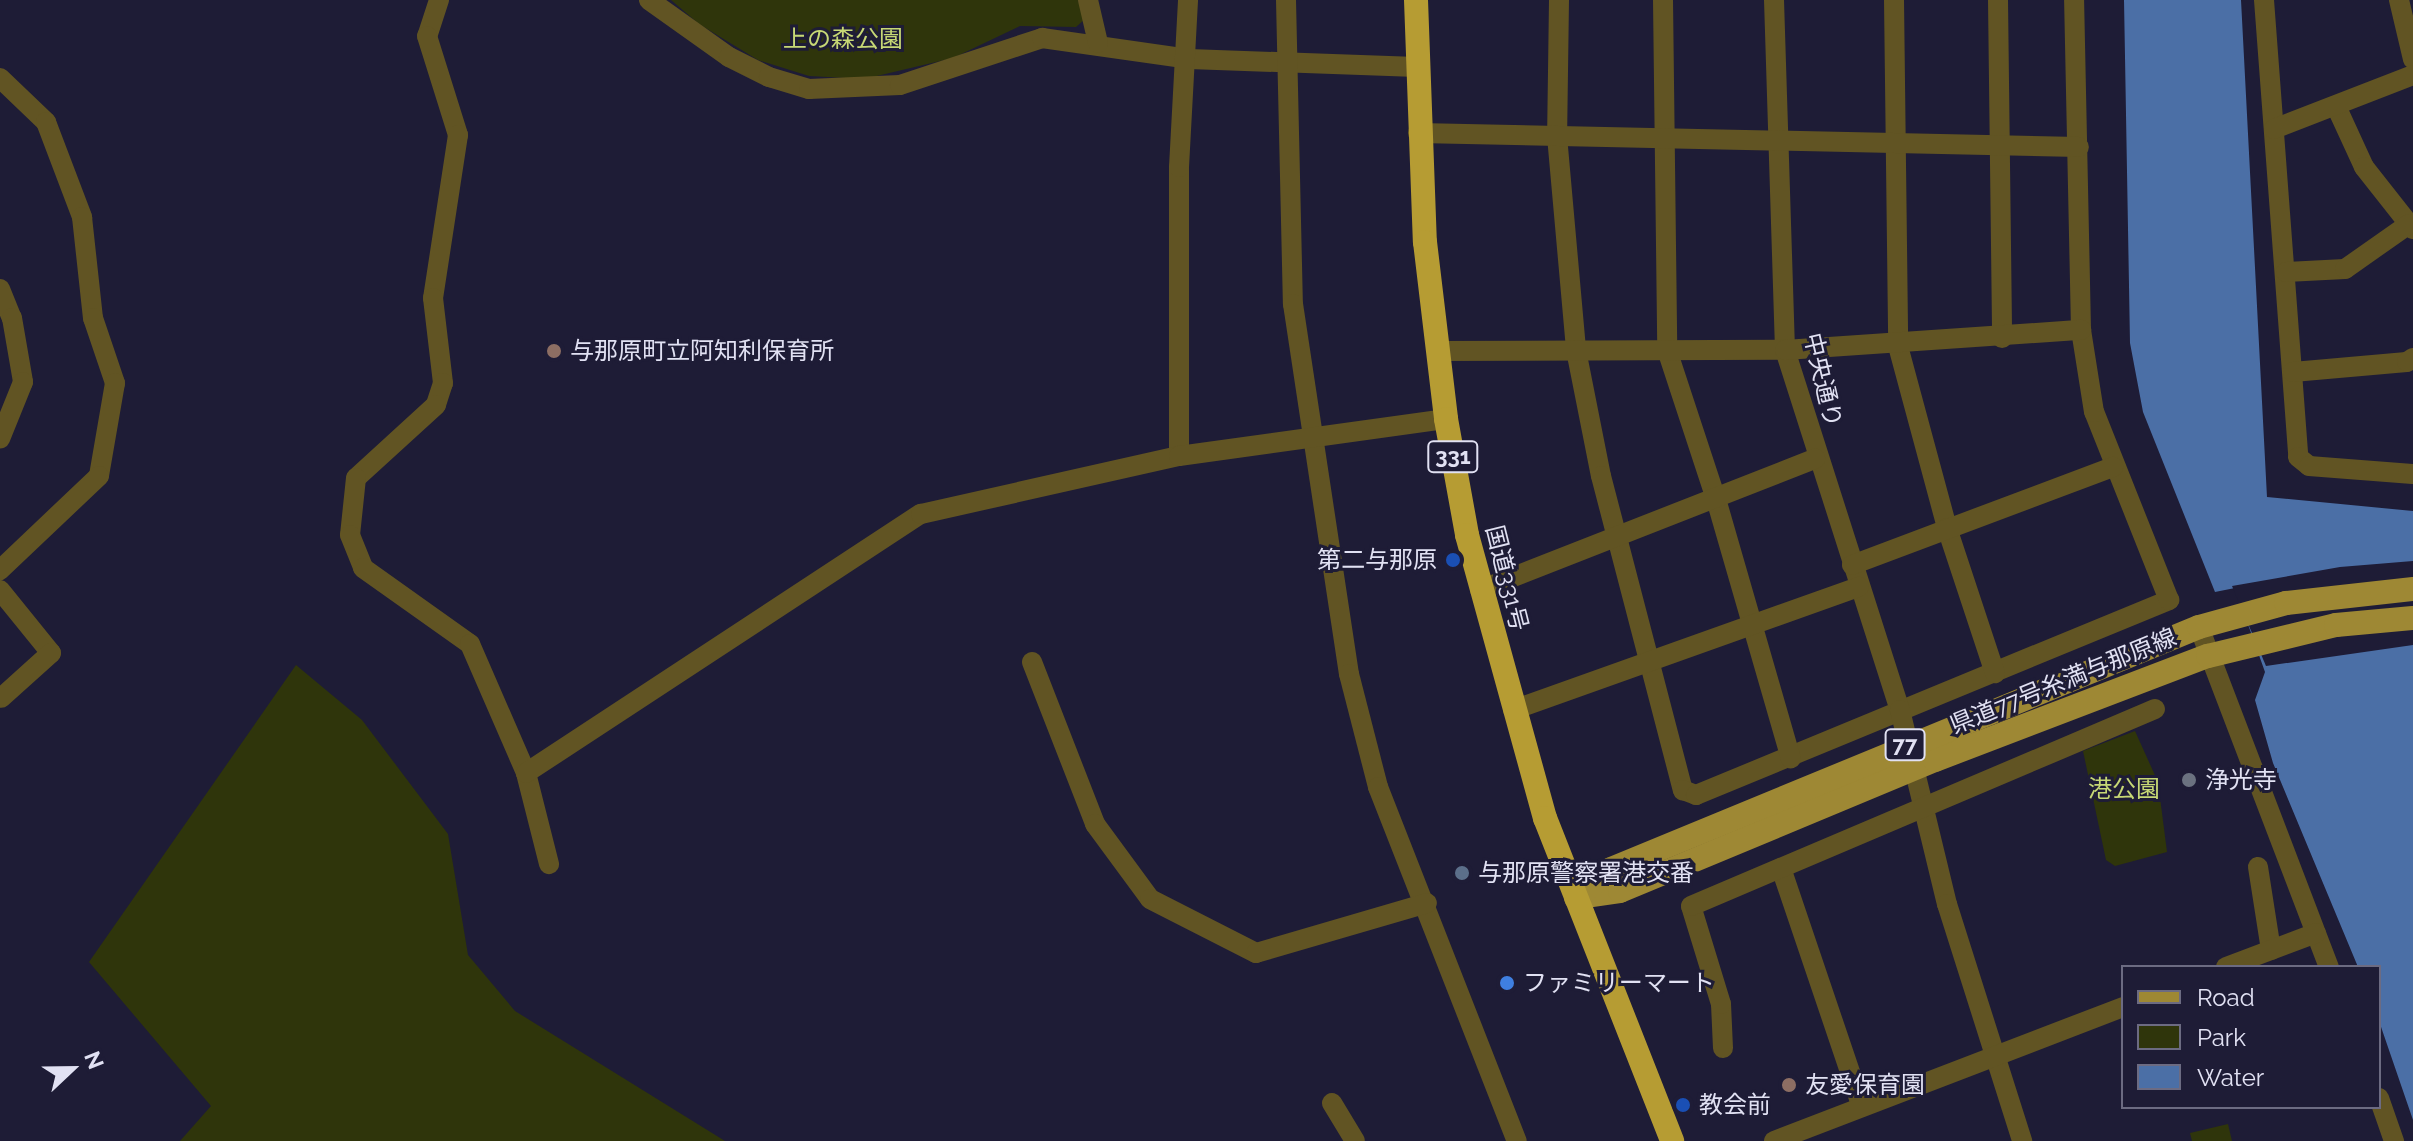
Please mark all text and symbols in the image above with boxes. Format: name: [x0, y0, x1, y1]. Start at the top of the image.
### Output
park label: 上の森公園: [783, 25, 903, 53]
street label: 中央通り: [1798, 330, 1848, 430]
place label: 与那原町立阿知利保育所: [570, 337, 834, 365]
marker: 与那原町立阿知利保育所: [545, 342, 563, 360]
road number: 331: [1427, 439, 1479, 475]
street label: 国道331号: [1480, 522, 1534, 634]
place label: 第二与那原: [1317, 546, 1437, 574]
marker: 第二与那原: [1444, 551, 1462, 569]
street label: 県道77号糸満与那原線: [1946, 622, 2180, 740]
road number: 77: [1883, 727, 1927, 763]
place label: 浄光寺: [2205, 766, 2277, 794]
marker: 浄光寺: [2180, 771, 2198, 789]
park label: 港公園: [2088, 775, 2160, 803]
place label: 与那原警察署港交番: [1478, 859, 1694, 887]
marker: 与那原警察署港交番: [1453, 864, 1471, 882]
legend: [2121, 965, 2381, 1109]
place label: ファミリーマート: [1523, 969, 1715, 997]
marker: ファミリーマート: [1498, 974, 1516, 992]
text: Road: [2197, 983, 2255, 1012]
text: Park: [2197, 1023, 2246, 1052]
north arrow: [32, 1029, 112, 1109]
text: N: [79, 1047, 109, 1073]
text: Water: [2197, 1063, 2264, 1092]
place label: 友愛保育園: [1805, 1071, 1925, 1099]
marker: 友愛保育園: [1780, 1076, 1798, 1094]
place label: 教会前: [1699, 1091, 1771, 1119]
marker: 教会前: [1674, 1096, 1692, 1114]

